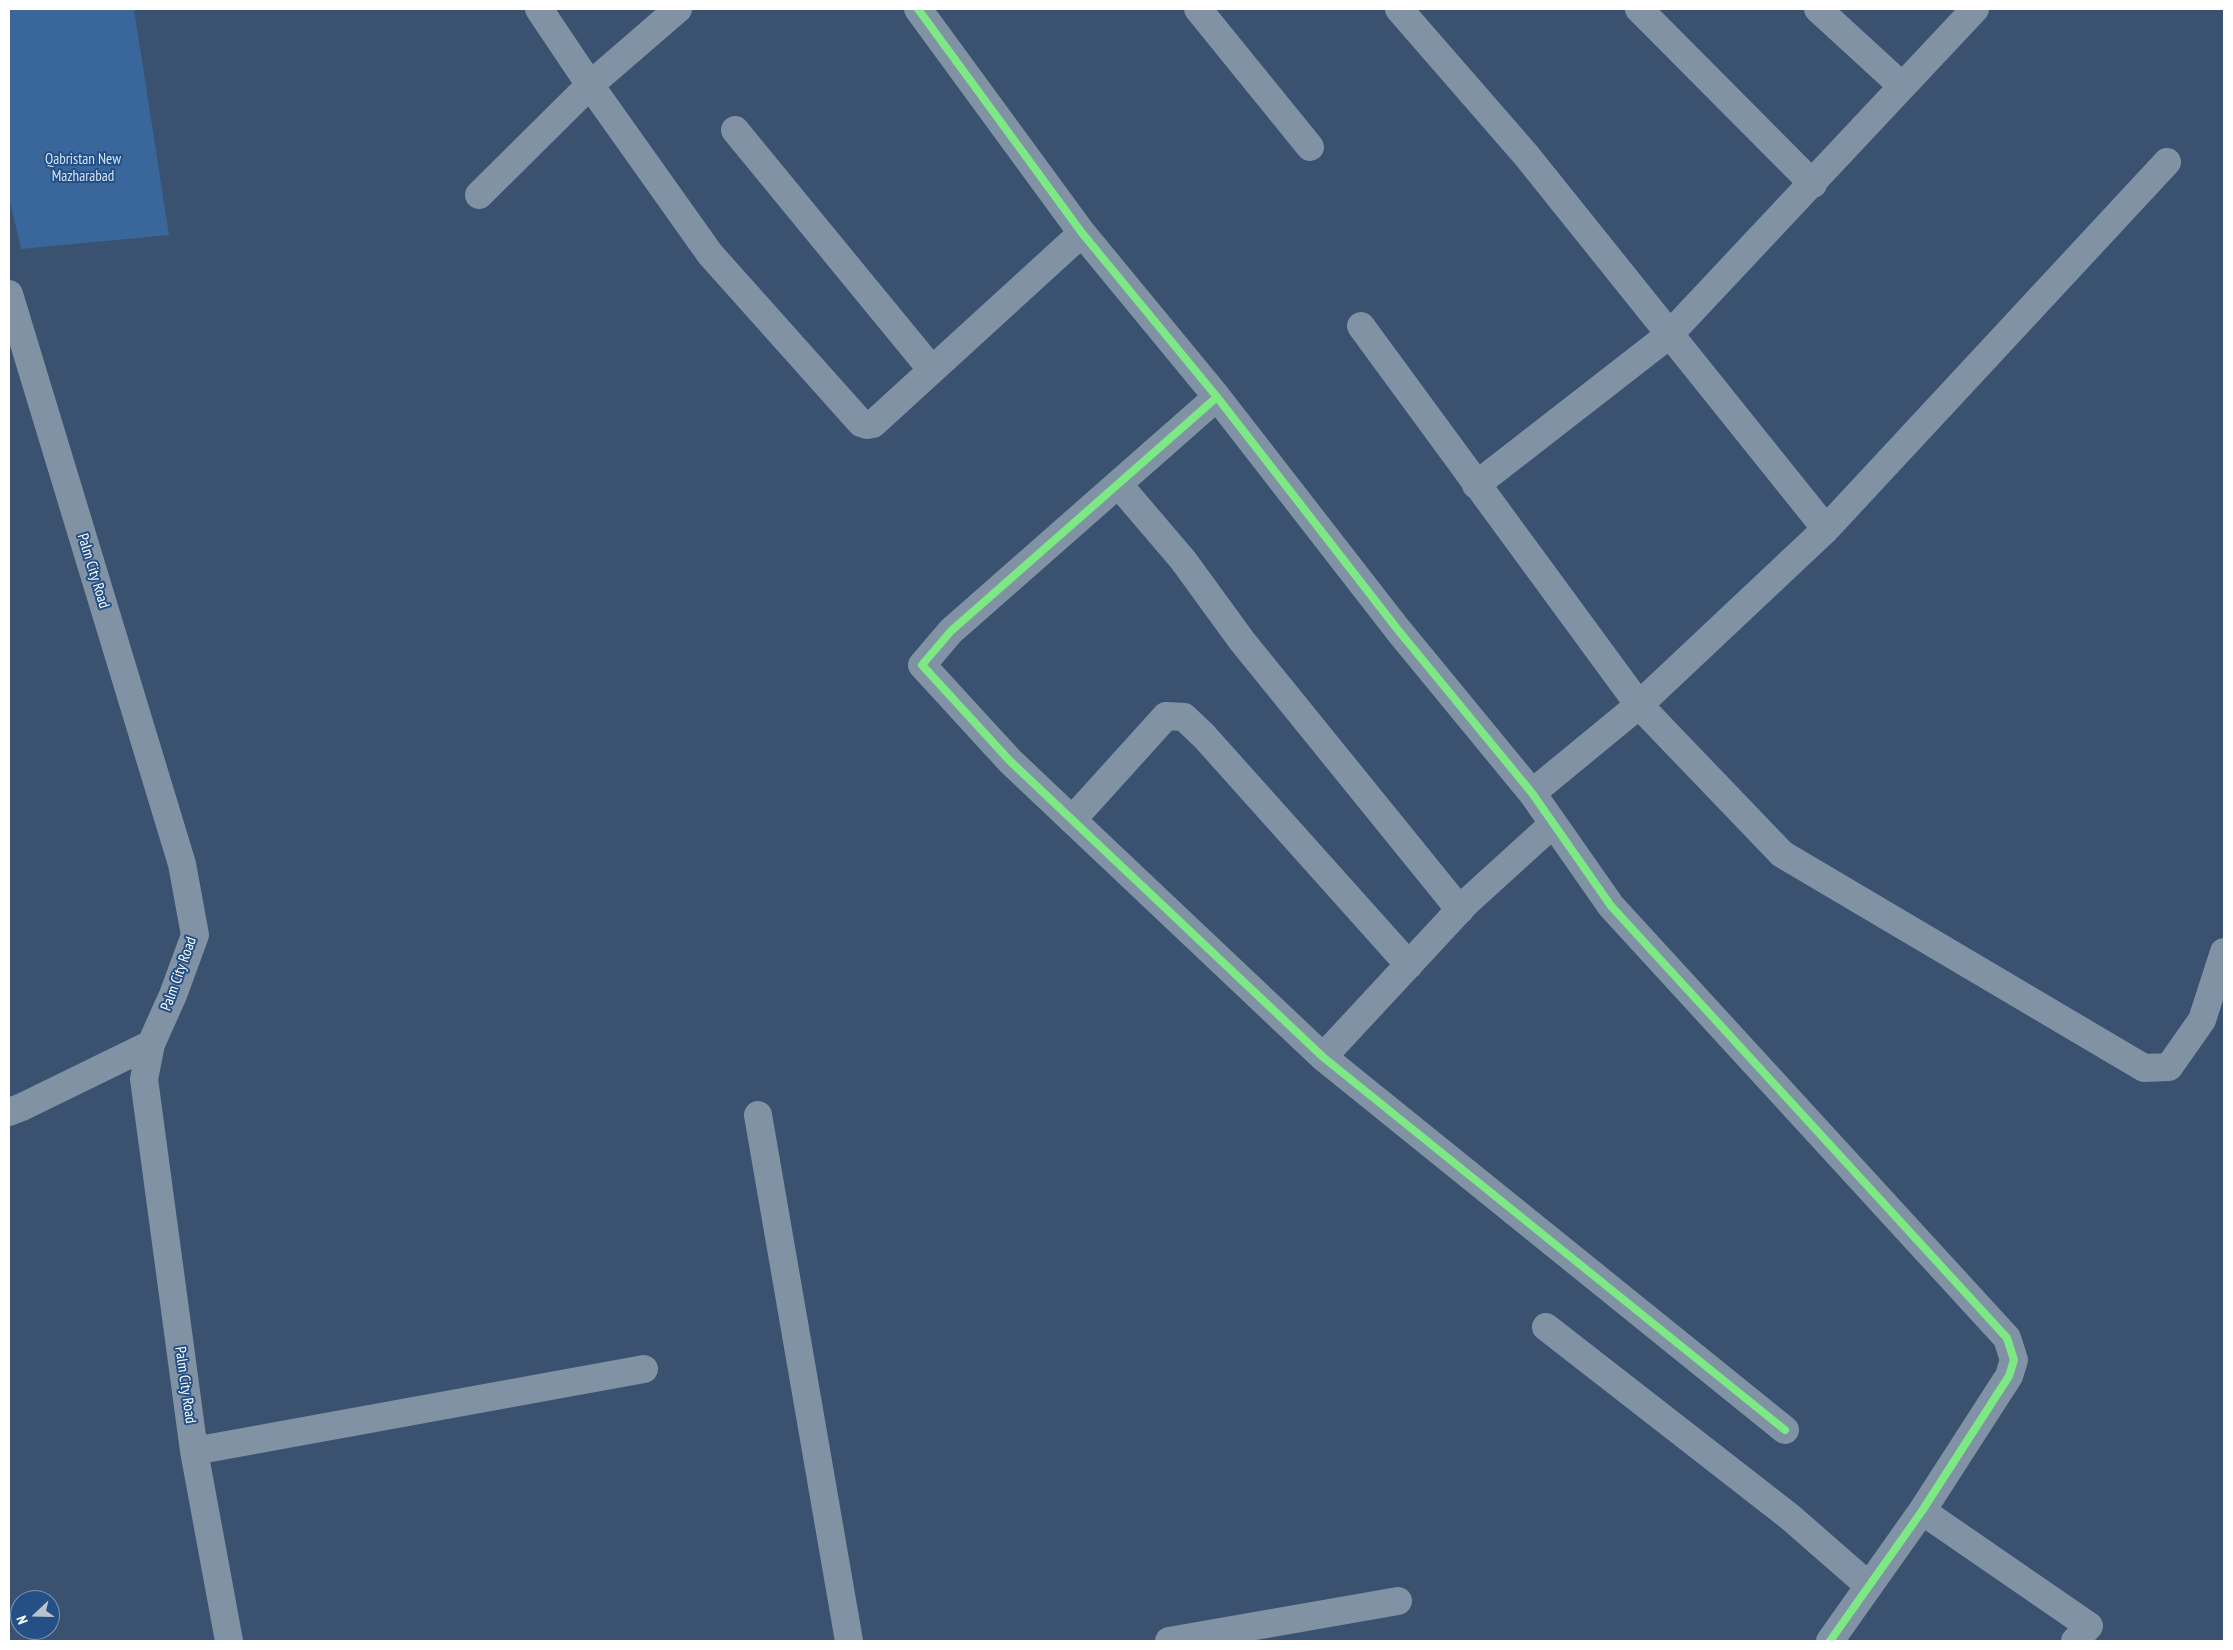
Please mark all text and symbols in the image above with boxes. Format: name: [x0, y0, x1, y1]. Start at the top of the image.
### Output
park label: Qabristan New Mazharabad: [45, 151, 121, 186]
street label: Palm City Road: [73, 531, 113, 611]
street label: Palm City Road: [157, 935, 201, 1013]
street label: Palm City Road: [171, 1345, 199, 1425]
north arrow: [10, 1590, 60, 1640]
text: N: [12, 1613, 32, 1627]

